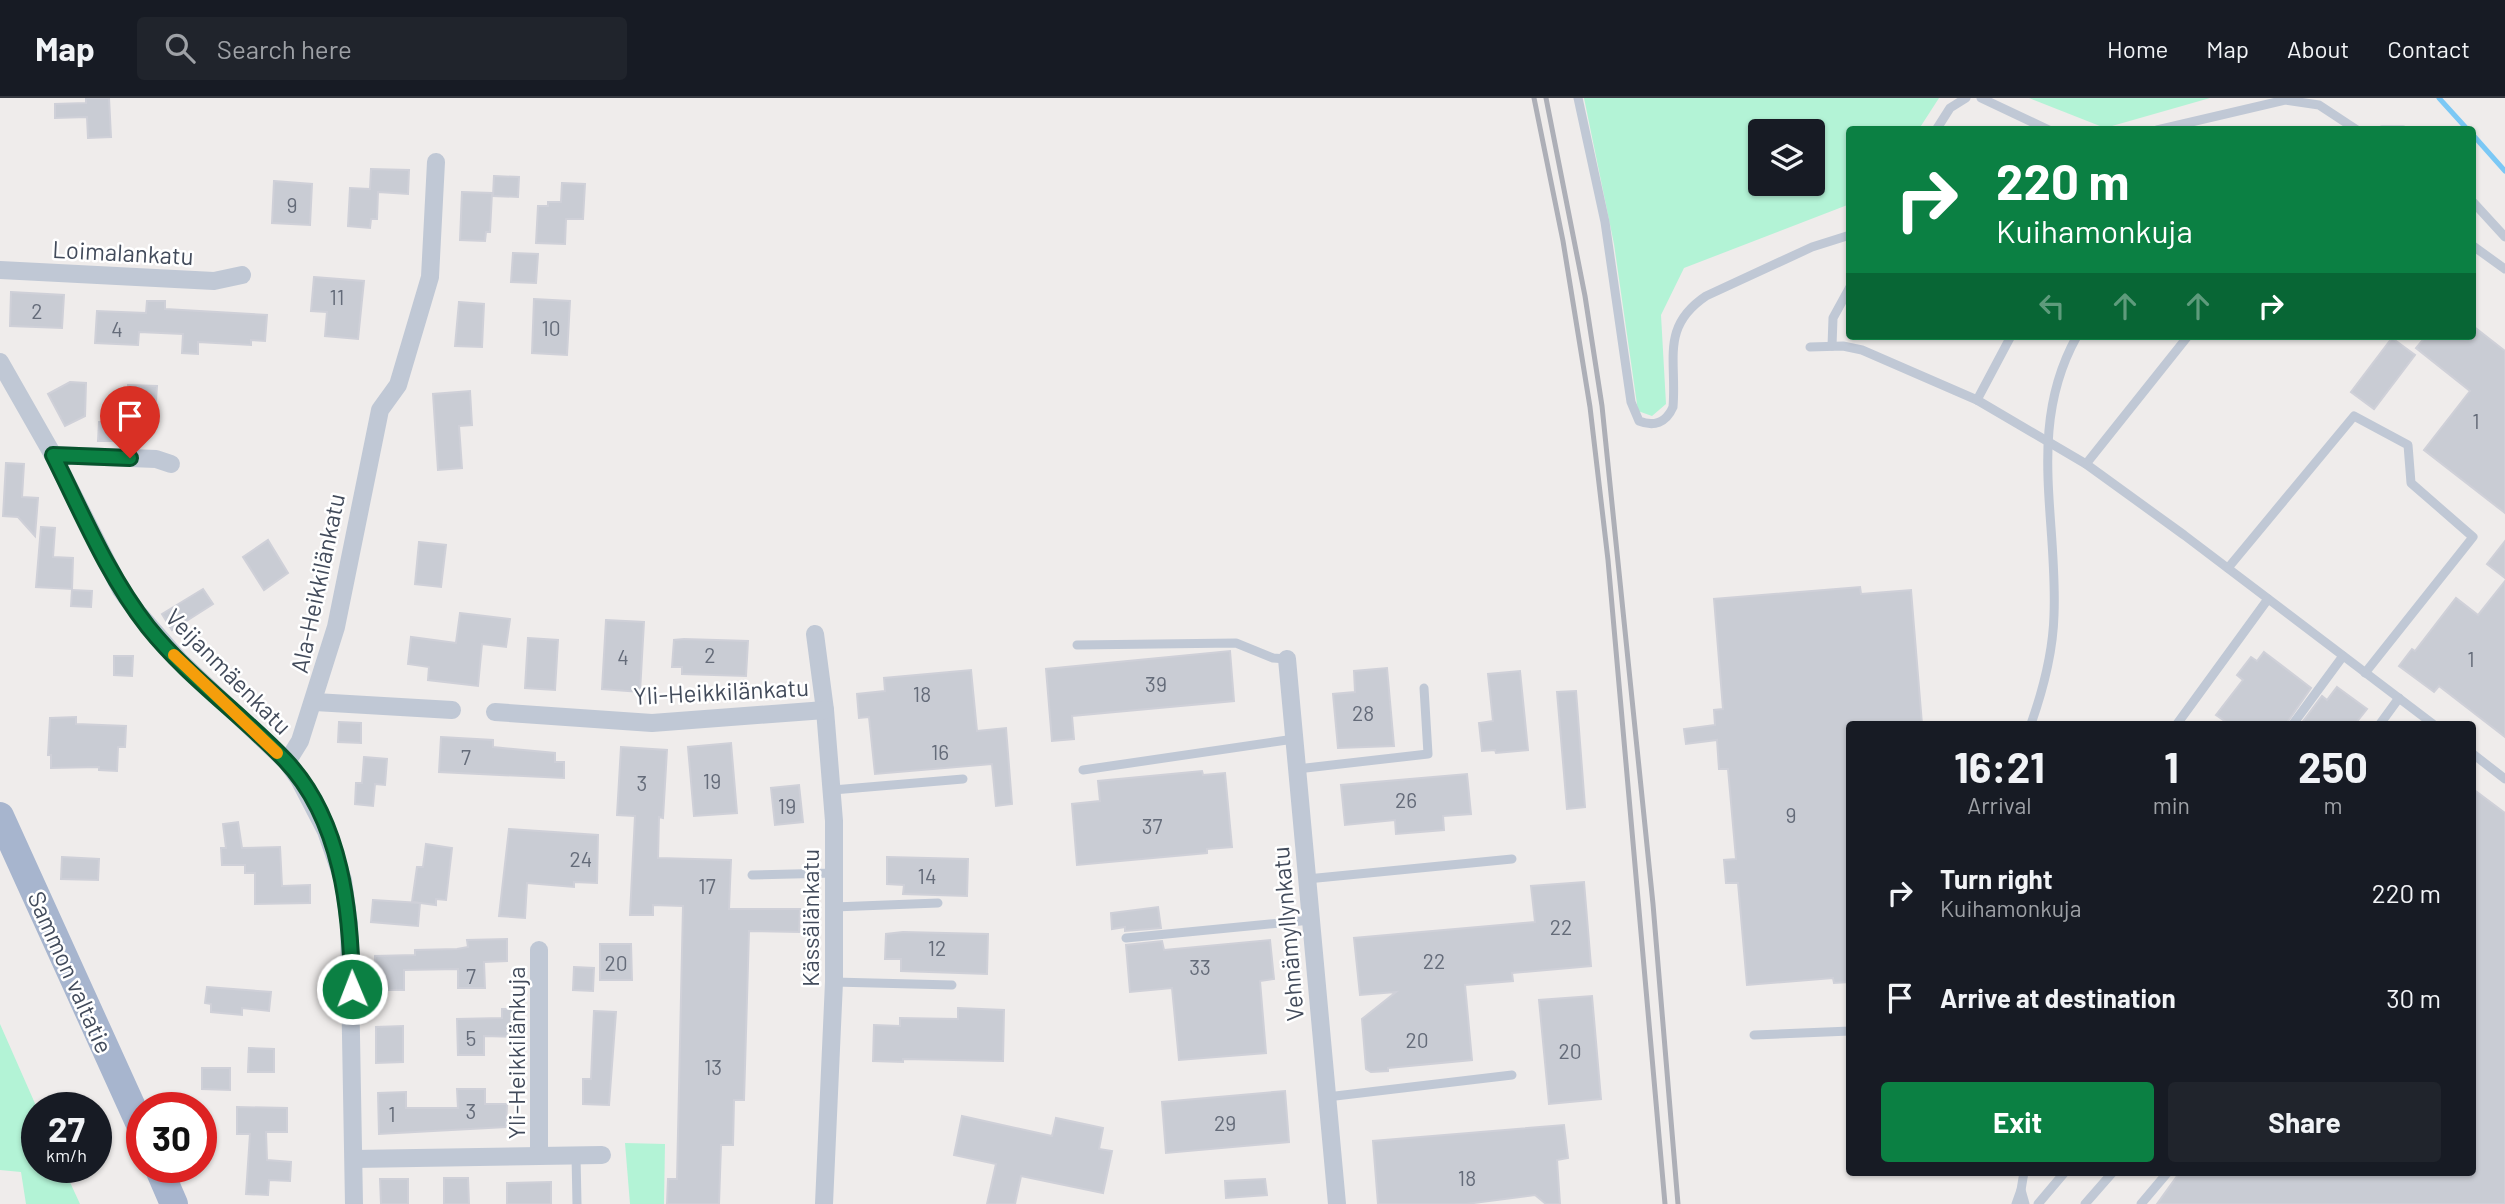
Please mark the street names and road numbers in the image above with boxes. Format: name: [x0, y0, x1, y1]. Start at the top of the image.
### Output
street label: Loimalankatu: [52, 234, 194, 270]
street label: Ala-Heikkilänkatu: [284, 491, 350, 675]
street label: Veijanmäenkatu: [160, 602, 298, 740]
street label: Yli-Heikkilänkatu: [632, 672, 810, 710]
street label: Vehnämyllynkatu: [1265, 845, 1309, 1023]
street label: Kässälänkatu: [795, 849, 824, 987]
street label: Sammon valtatie: [22, 887, 120, 1057]
street label: Yli-Heikkilänkuja: [501, 966, 530, 1140]

